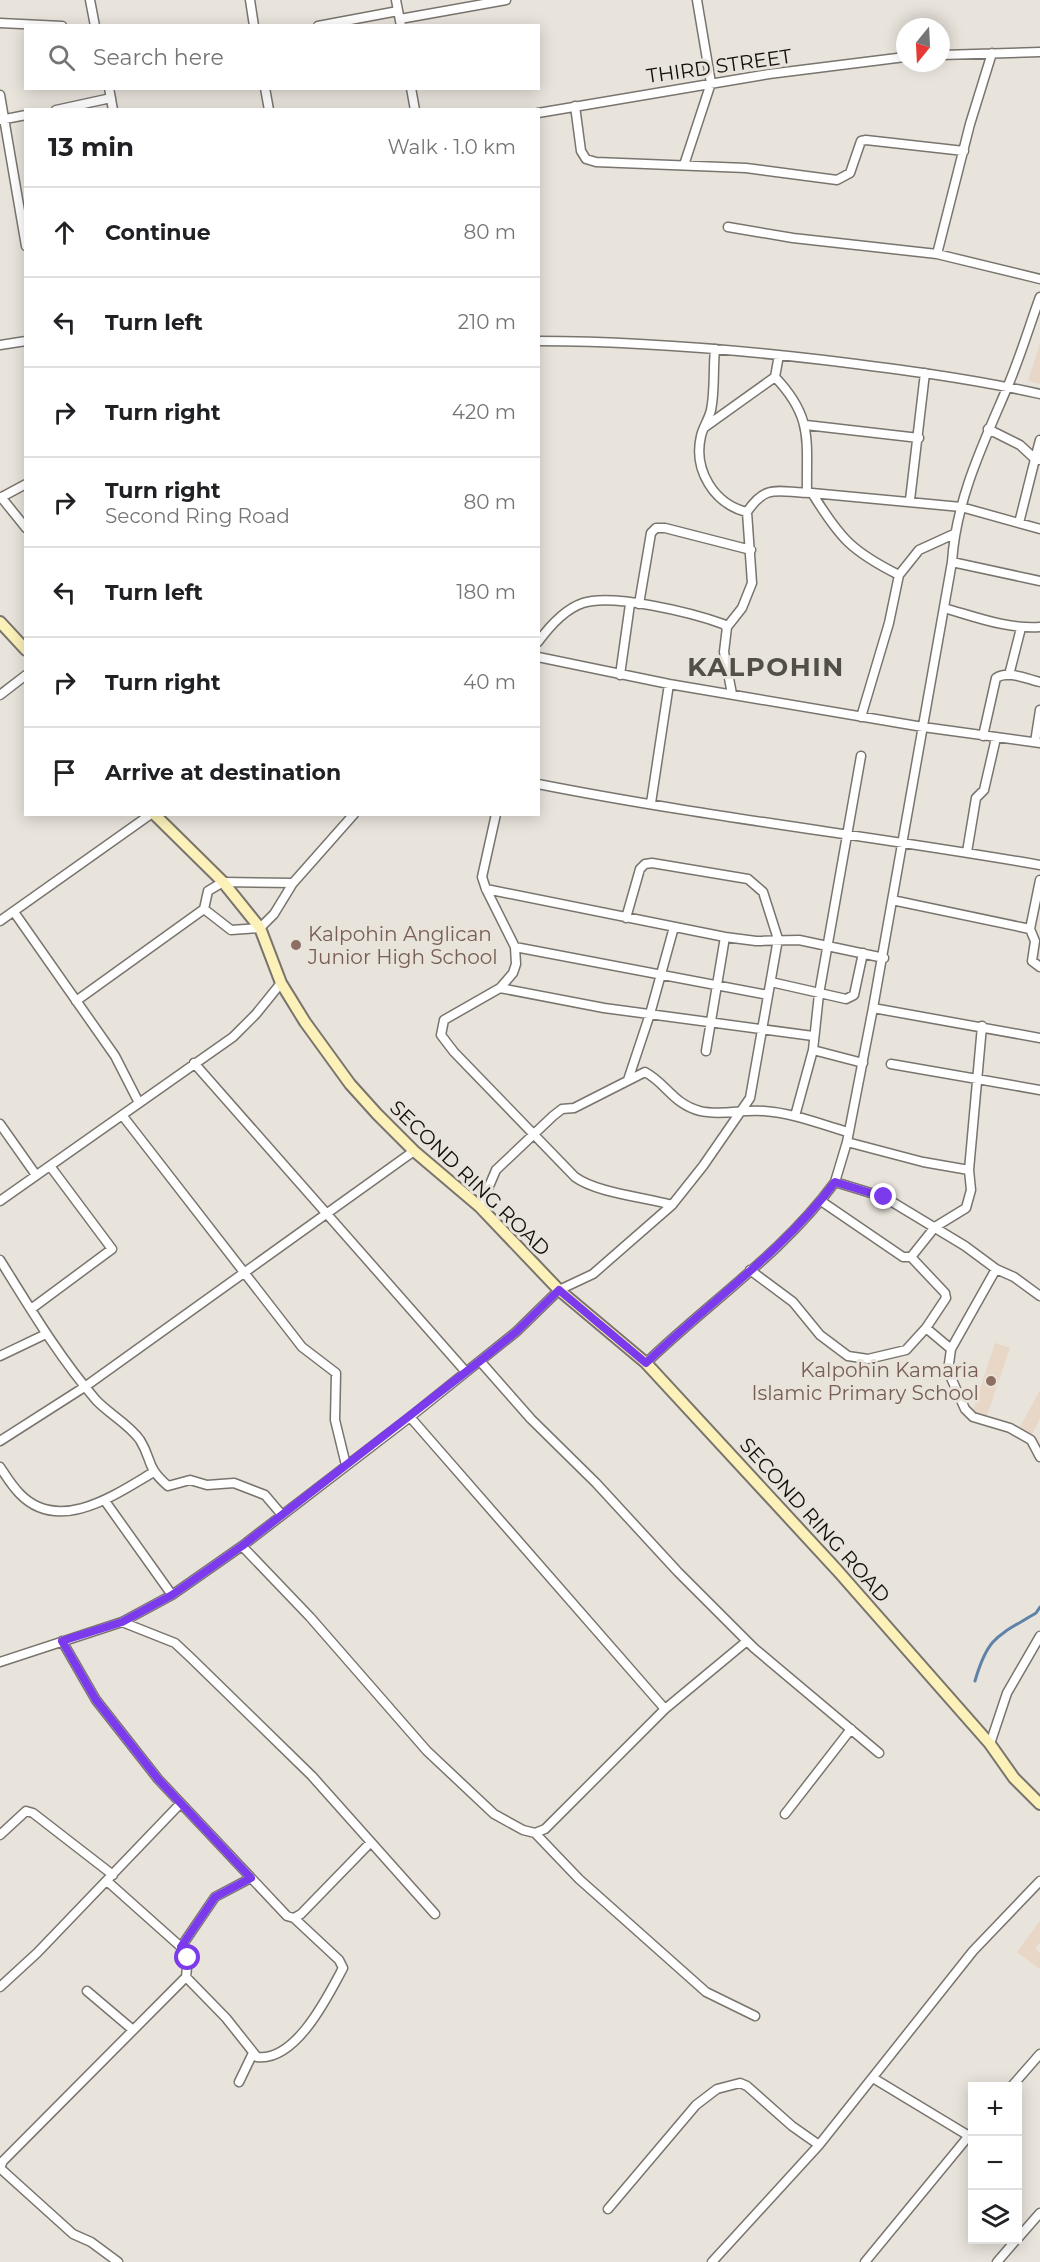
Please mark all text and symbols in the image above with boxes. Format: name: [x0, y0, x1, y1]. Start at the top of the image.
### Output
north arrow: [896, 18, 950, 72]
search box: [24, 24, 540, 90]
icon: search: [45, 41, 78, 74]
text: Search here: [93, 44, 224, 71]
street label: THIRD STREET: [645, 44, 794, 88]
text: 13 min: [48, 131, 134, 163]
text: Walk · 1.0 km: [387, 135, 516, 159]
icon: ahead: [48, 216, 81, 249]
text: Continue: [105, 219, 211, 246]
text: 80 m: [464, 220, 516, 244]
icon: left: [48, 306, 81, 339]
text: Turn left: [105, 309, 203, 336]
text: 210 m: [458, 310, 516, 334]
icon: right: [48, 396, 81, 429]
text: Turn right: [105, 399, 220, 426]
text: 420 m: [452, 400, 516, 424]
text: Turn right: [105, 477, 220, 504]
icon: right: [48, 486, 81, 519]
text: 80 m: [464, 490, 516, 514]
text: Second Ring Road: [105, 504, 290, 528]
icon: left: [48, 576, 81, 609]
text: Turn left: [105, 579, 203, 606]
text: 180 m: [456, 580, 516, 604]
district label: KALPOHIN: [687, 651, 845, 683]
icon: right: [48, 666, 81, 699]
text: Turn right: [105, 669, 220, 696]
text: 40 m: [463, 670, 516, 694]
icon: arrive: [48, 756, 81, 789]
text: Arrive at destination: [105, 759, 341, 786]
place label: Kalpohin Anglican Junior High School: [307, 922, 498, 969]
marker: Kalpohin Anglican Junior High School: [289, 938, 303, 952]
street label: SECOND RING ROAD: [385, 1095, 555, 1261]
route end: [870, 1183, 896, 1209]
place label: Kalpohin Kamaria Islamic Primary School: [751, 1358, 979, 1405]
marker: Kalpohin Kamaria Islamic Primary School: [984, 1374, 998, 1388]
street label: SECOND RING ROAD: [735, 1433, 895, 1607]
route start: [174, 1944, 200, 1970]
map controls: [968, 2082, 1022, 2244]
button: +: [968, 2082, 1022, 2136]
button: −: [968, 2136, 1022, 2190]
button: layers: [968, 2190, 1022, 2244]

